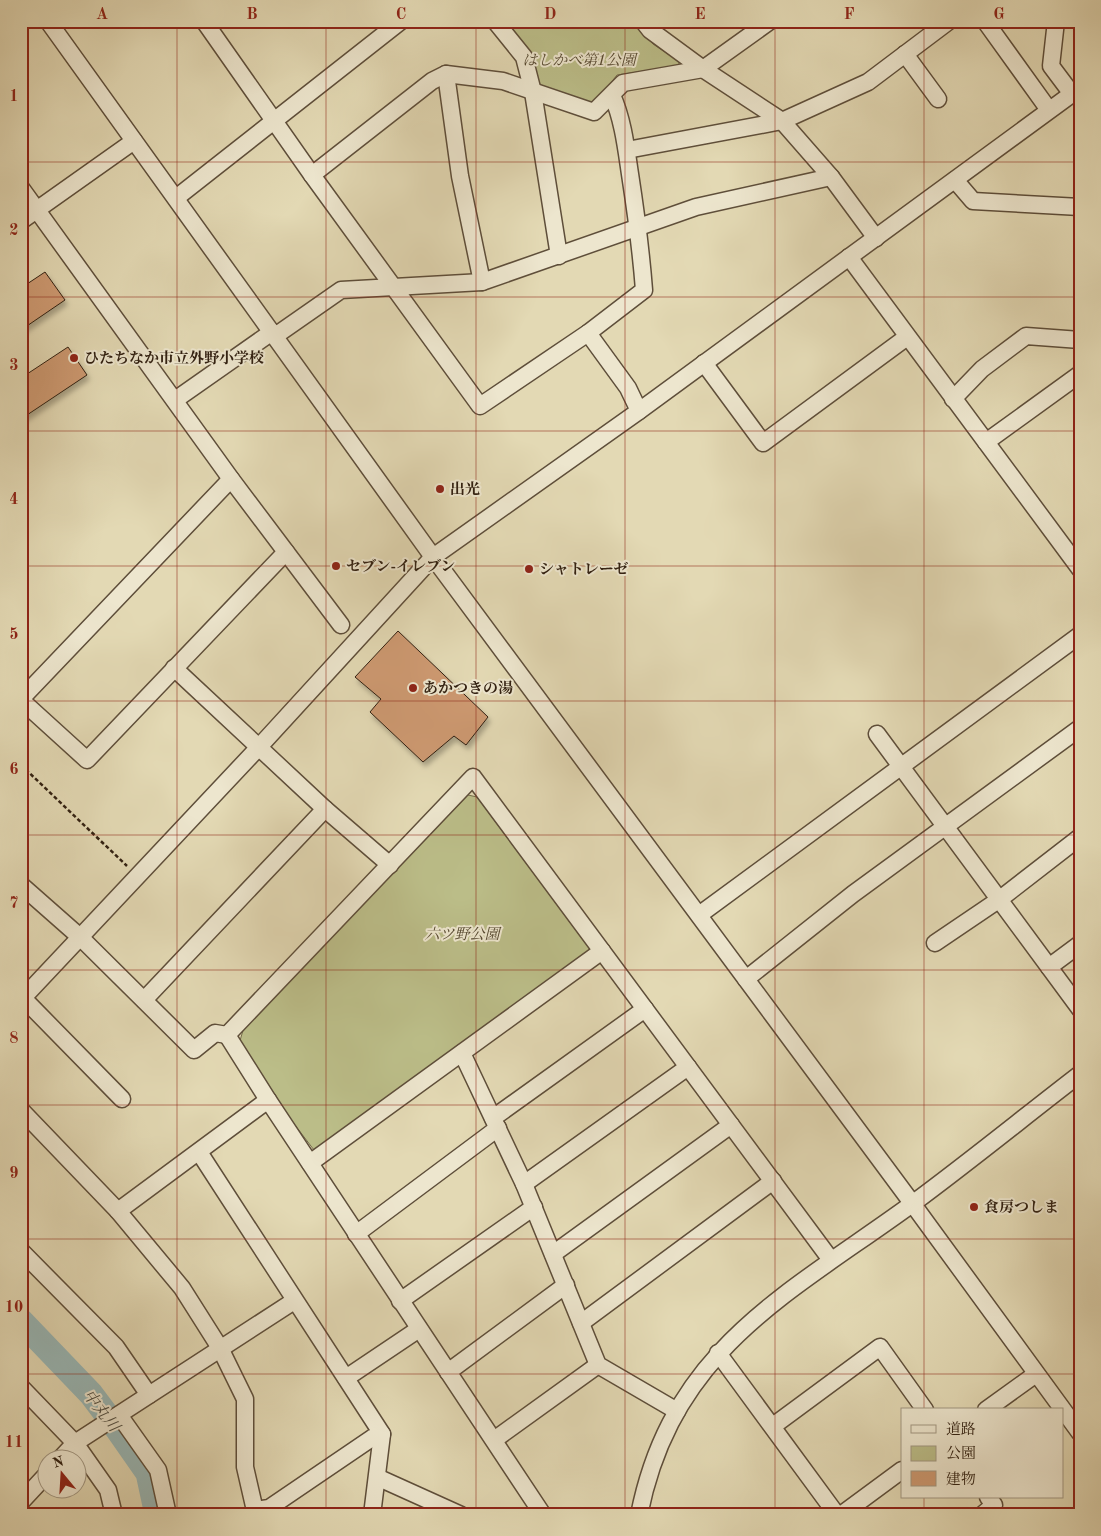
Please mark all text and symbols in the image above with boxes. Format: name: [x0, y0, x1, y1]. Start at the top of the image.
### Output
text: A: [96, 7, 108, 23]
text: B: [246, 7, 258, 23]
text: C: [396, 7, 406, 23]
text: D: [544, 7, 556, 23]
text: E: [694, 7, 706, 23]
text: F: [844, 7, 855, 23]
text: G: [993, 7, 1005, 23]
park label: はしかべ第1公園: [522, 52, 639, 69]
text: 1: [9, 89, 19, 105]
text: 2: [9, 223, 19, 239]
place label: ひたちなか市立外野小学校: [84, 350, 264, 367]
marker: ひたちなか市立外野小学校: [68, 352, 80, 364]
text: 3: [9, 358, 19, 374]
place label: 出光: [450, 481, 480, 498]
marker: 出光: [434, 483, 446, 495]
text: 4: [9, 492, 19, 508]
place label: セブン-イレブン: [346, 558, 455, 575]
marker: セブン-イレブン: [330, 560, 342, 572]
place label: シャトレーゼ: [539, 561, 628, 578]
marker: シャトレーゼ: [523, 563, 535, 575]
text: 5: [9, 627, 19, 643]
place label: あかつきの湯: [423, 680, 513, 697]
marker: あかつきの湯: [407, 682, 419, 694]
text: 6: [9, 762, 19, 778]
text: 7: [9, 896, 19, 912]
park label: 六ツ野公園: [424, 926, 502, 943]
text: 8: [9, 1031, 19, 1047]
text: 9: [9, 1166, 19, 1182]
place label: 食房つしま: [984, 1199, 1059, 1216]
marker: 食房つしま: [968, 1201, 980, 1213]
text: 10: [5, 1300, 23, 1316]
water label: 中丸川: [79, 1386, 124, 1437]
legend: [901, 1408, 1064, 1498]
text: 道路: [946, 1421, 976, 1438]
text: 11: [5, 1435, 23, 1451]
text: 公園: [946, 1445, 976, 1462]
north arrow: [38, 1448, 88, 1498]
text: N: [51, 1454, 66, 1471]
text: 建物: [946, 1471, 976, 1488]

